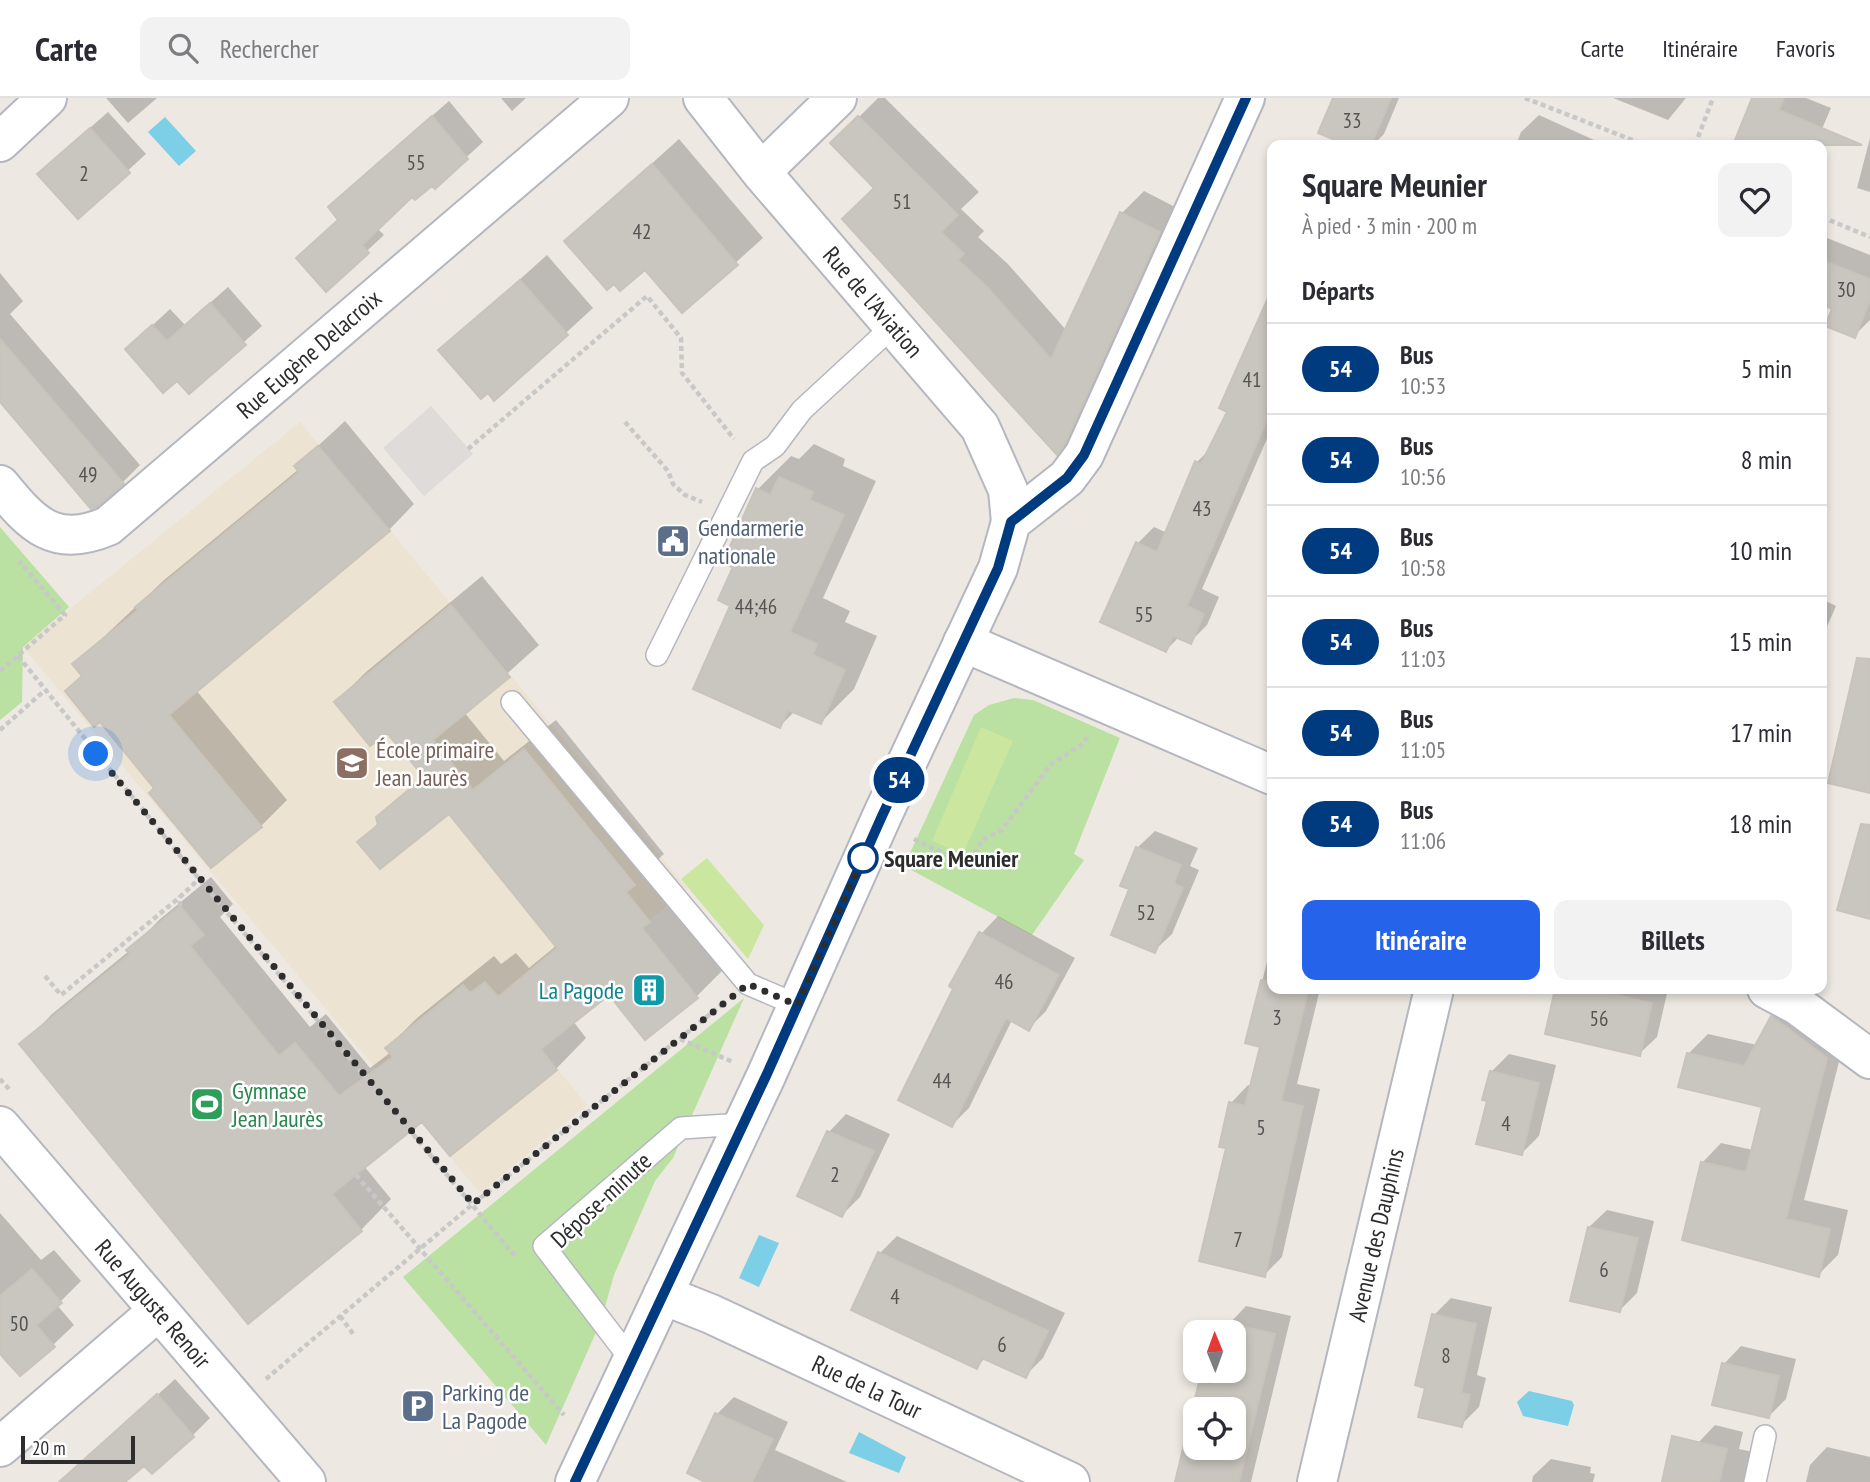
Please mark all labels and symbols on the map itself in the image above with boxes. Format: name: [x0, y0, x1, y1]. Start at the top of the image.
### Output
house number: 33: [1343, 107, 1361, 134]
house number: 55: [407, 149, 425, 176]
house number: 2: [79, 160, 89, 187]
house number: 51: [893, 188, 911, 215]
house number: 42: [633, 218, 651, 245]
street label: Rue de l'Aviation: [816, 240, 930, 364]
house number: 30: [1837, 276, 1855, 303]
street label: Rue Eugène Delacroix: [230, 283, 388, 425]
house number: 41: [1243, 366, 1261, 393]
house number: 49: [79, 461, 97, 488]
house number: 43: [1193, 495, 1211, 522]
place label: Gendarmerie nationale: [698, 512, 804, 571]
public building icon: Gendarmerie nationale: [654, 522, 692, 560]
house number: 44;46: [735, 593, 777, 620]
house number: 55: [1135, 601, 1153, 628]
place label: École primaire Jean Jaurès: [375, 734, 495, 793]
your location: [78, 736, 113, 771]
school or university icon: École primaire Jean Jaurès: [333, 744, 371, 782]
line badge: 54: [867, 757, 930, 803]
marker: Square Meunier: [848, 843, 878, 873]
place label: Square Meunier: [884, 843, 1019, 874]
house number: 52: [1137, 899, 1155, 926]
house number: 46: [995, 968, 1013, 995]
building icon: La Pagode: [630, 971, 668, 1009]
place label: La Pagode: [539, 975, 624, 1006]
house number: 3: [1272, 1004, 1282, 1031]
house number: 56: [1590, 1005, 1608, 1032]
house number: 44: [933, 1067, 952, 1094]
place label: Gymnase Jean Jaurès: [231, 1075, 323, 1134]
sports icon: Gymnase Jean Jaurès: [188, 1085, 226, 1123]
house number: 4: [1501, 1110, 1511, 1137]
house number: 5: [1256, 1114, 1266, 1141]
street label: Avenue des Dauphins: [1341, 1145, 1411, 1325]
street label: Dépose-minute: [544, 1146, 658, 1254]
house number: 2: [830, 1161, 840, 1188]
house number: 7: [1233, 1226, 1243, 1253]
street label: Rue Auguste Renoir: [88, 1233, 218, 1375]
house number: 6: [1599, 1256, 1609, 1283]
house number: 4: [890, 1283, 900, 1310]
house number: 50: [10, 1310, 28, 1337]
north arrow: [1183, 1320, 1246, 1382]
house number: 6: [997, 1331, 1007, 1358]
house number: 8: [1441, 1342, 1451, 1369]
street label: Rue de la Tour: [807, 1348, 927, 1426]
place label: Parking de La Pagode: [442, 1377, 529, 1436]
parking icon: Parking de La Pagode: [399, 1387, 437, 1425]
scale bar: [21, 1433, 135, 1465]

